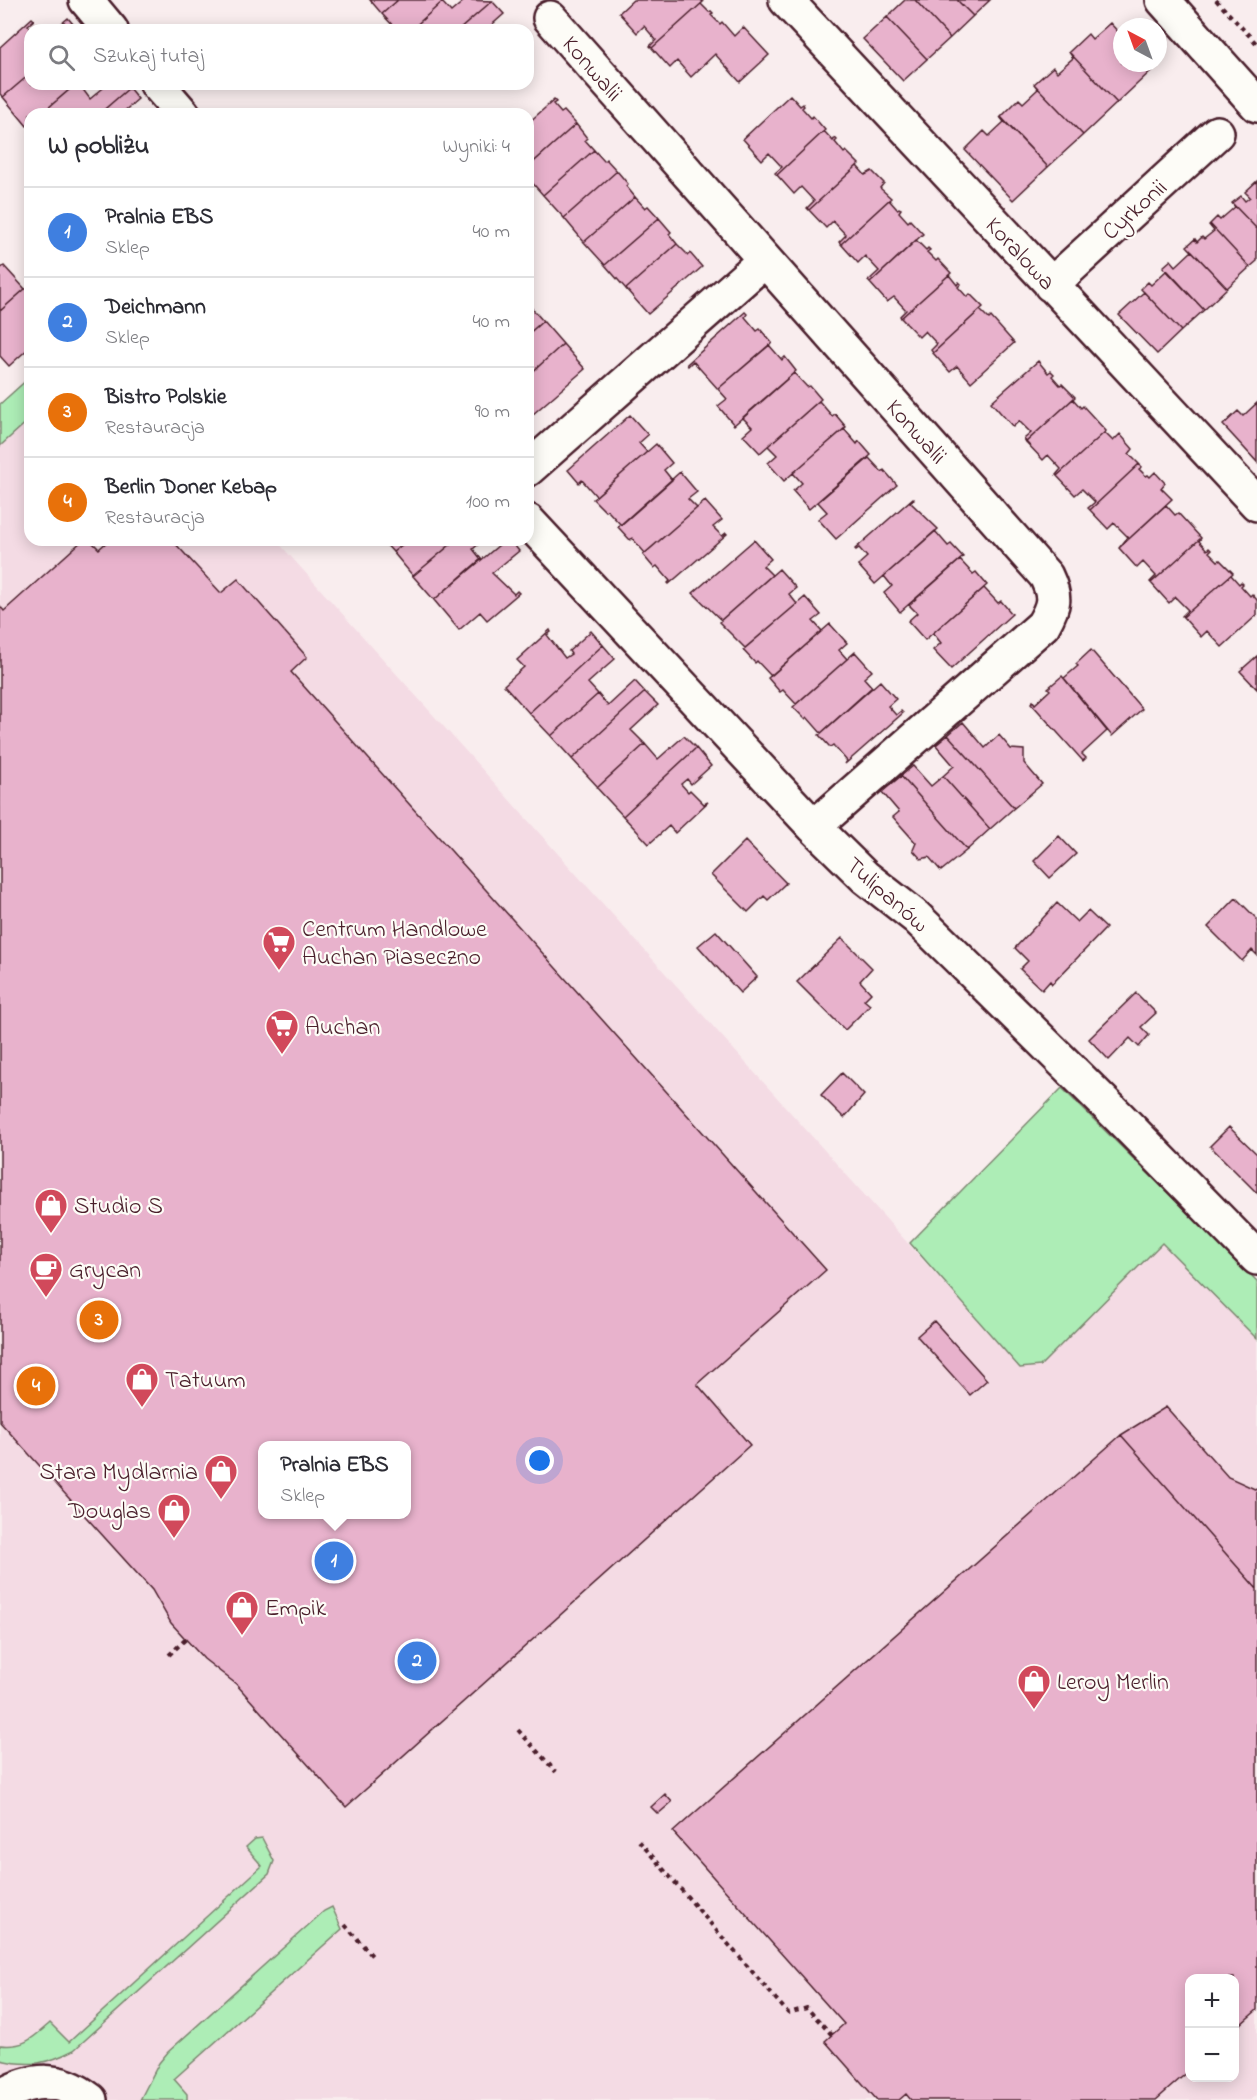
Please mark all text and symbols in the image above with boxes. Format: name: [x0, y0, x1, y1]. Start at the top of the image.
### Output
north arrow: [1113, 18, 1167, 72]
search box: [24, 24, 534, 90]
street label: Konwalii: [553, 29, 630, 110]
icon: search: [45, 41, 78, 74]
text: Szukaj tutaj: [93, 41, 204, 73]
text: W pobliżu: [48, 128, 149, 166]
text: Wyniki: 4: [443, 133, 510, 162]
street label: Cyrkonii: [1095, 172, 1177, 251]
text: Pralnia EBS: [105, 202, 213, 234]
street label: Koralowa: [976, 210, 1063, 299]
text: 1: [64, 218, 71, 247]
text: 40 m: [473, 218, 510, 247]
text: Sklep: [105, 234, 150, 263]
text: Deichmann: [105, 292, 206, 324]
text: 2: [63, 308, 72, 337]
text: 40 m: [473, 308, 510, 337]
text: Sklep: [105, 324, 150, 353]
text: Bistro Polskie: [105, 382, 227, 414]
street label: Konwalii: [876, 392, 954, 473]
text: 3: [63, 398, 72, 427]
text: 90 m: [475, 398, 510, 427]
text: Restauracja: [105, 414, 205, 443]
text: Berlin Doner Kebap: [105, 472, 277, 504]
text: 4: [63, 488, 72, 517]
text: 100 m: [466, 488, 510, 517]
text: Restauracja: [105, 504, 205, 533]
street label: Tulipanów: [837, 850, 936, 942]
place label: Centrum Handlowe Auchan Piaseczno: [302, 913, 487, 976]
supermarket icon: Centrum Handlowe Auchan Piaseczno: [261, 924, 297, 971]
supermarket icon: Auchan: [264, 1008, 300, 1055]
place label: Auchan: [305, 1011, 380, 1046]
shop icon: Studio S: [33, 1187, 69, 1234]
place label: Studio S: [74, 1190, 163, 1225]
cafe icon: Grycan: [28, 1251, 64, 1298]
place label: Grycan: [69, 1254, 141, 1290]
pin: 3: [80, 1298, 118, 1342]
shop icon: Tatuum: [124, 1361, 160, 1408]
pin: 4: [16, 1364, 56, 1408]
place label: Tatuum: [165, 1364, 246, 1399]
popup: [258, 1441, 411, 1519]
your location: [525, 1446, 554, 1475]
text: Pralnia EBS: [280, 1450, 389, 1482]
shop icon: Stara Mydlarnia: [203, 1453, 239, 1500]
place label: Stara Mydlarnia: [40, 1456, 198, 1492]
text: Sklep: [280, 1482, 325, 1511]
shop icon: Douglas: [156, 1492, 192, 1539]
place label: Douglas: [67, 1495, 151, 1530]
pin: 1: [314, 1538, 354, 1584]
shop icon: Empik: [224, 1589, 260, 1636]
place label: Empik: [265, 1592, 327, 1627]
pin: 2: [398, 1638, 436, 1684]
shop icon: Leroy Merlin: [1016, 1663, 1052, 1710]
place label: Leroy Merlin: [1057, 1666, 1169, 1702]
map controls: [1185, 1974, 1239, 2082]
button: +: [1185, 1974, 1239, 2028]
button: −: [1185, 2028, 1239, 2082]

